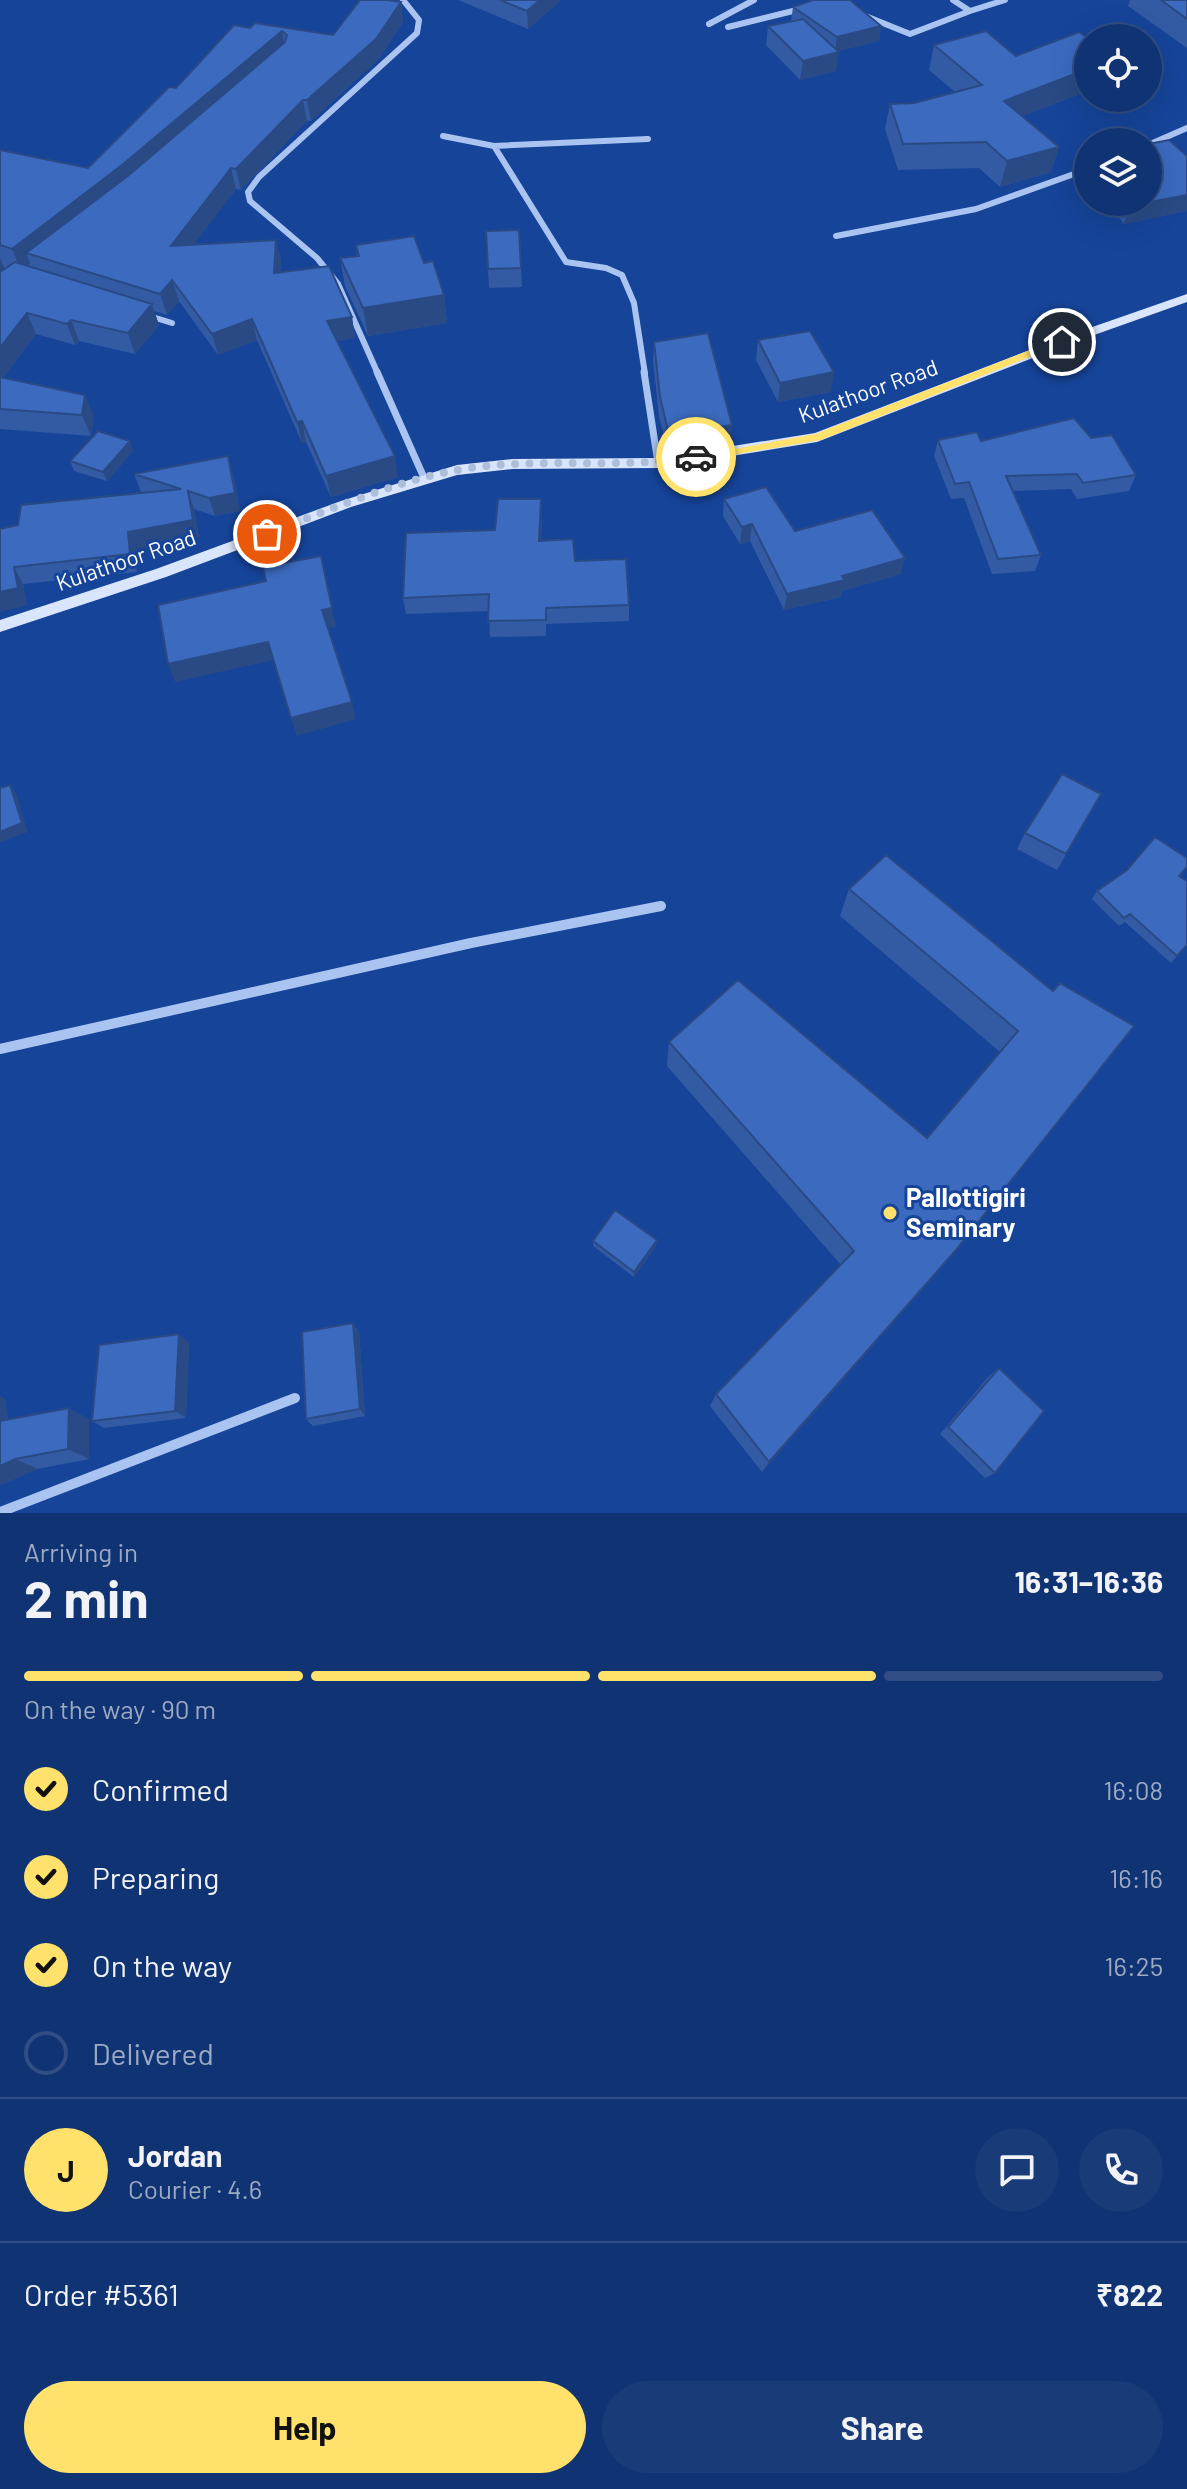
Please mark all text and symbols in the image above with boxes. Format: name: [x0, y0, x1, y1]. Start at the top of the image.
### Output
map controls: [1074, 24, 1162, 216]
button: locate: [1074, 24, 1162, 112]
button: layers: [1074, 128, 1162, 216]
pin: [1028, 308, 1096, 376]
icon: home: [1040, 320, 1084, 364]
street label: Kulathoor Road: [795, 353, 941, 427]
courier: [656, 417, 736, 497]
icon: car: [674, 435, 718, 479]
pin: [233, 500, 301, 568]
icon: bag: [245, 512, 289, 556]
street label: Kulathoor Road: [52, 523, 199, 595]
place label: Pallottigiri Seminary: [906, 1181, 1026, 1242]
marker: Pallottigiri Seminary: [881, 1204, 899, 1222]
text: Arriving in: [24, 1536, 138, 1567]
text: 16:31–16:36: [1014, 1563, 1163, 1599]
text: 2 min: [24, 1566, 149, 1628]
text: On the way · 90 m: [24, 1693, 216, 1724]
icon: check: [24, 1767, 68, 1811]
text: Confirmed: [92, 1771, 229, 1807]
text: 16:08: [1103, 1774, 1163, 1805]
icon: check: [24, 1855, 68, 1899]
text: Preparing: [92, 1859, 219, 1895]
text: 16:16: [1109, 1862, 1163, 1893]
icon: check: [24, 1943, 68, 1987]
text: On the way: [92, 1947, 232, 1983]
text: 16:25: [1104, 1950, 1163, 1981]
text: Delivered: [92, 2035, 214, 2071]
button: chat: [975, 2128, 1059, 2212]
button: phone: [1079, 2128, 1163, 2212]
text: Jordan: [128, 2137, 223, 2173]
text: J: [57, 2152, 75, 2188]
text: Courier · 4.6: [128, 2173, 262, 2204]
text: Order #5361: [24, 2276, 179, 2312]
text: ₹822: [1096, 2276, 1163, 2312]
button: Help: [24, 2381, 586, 2473]
button: Share: [602, 2381, 1163, 2473]

